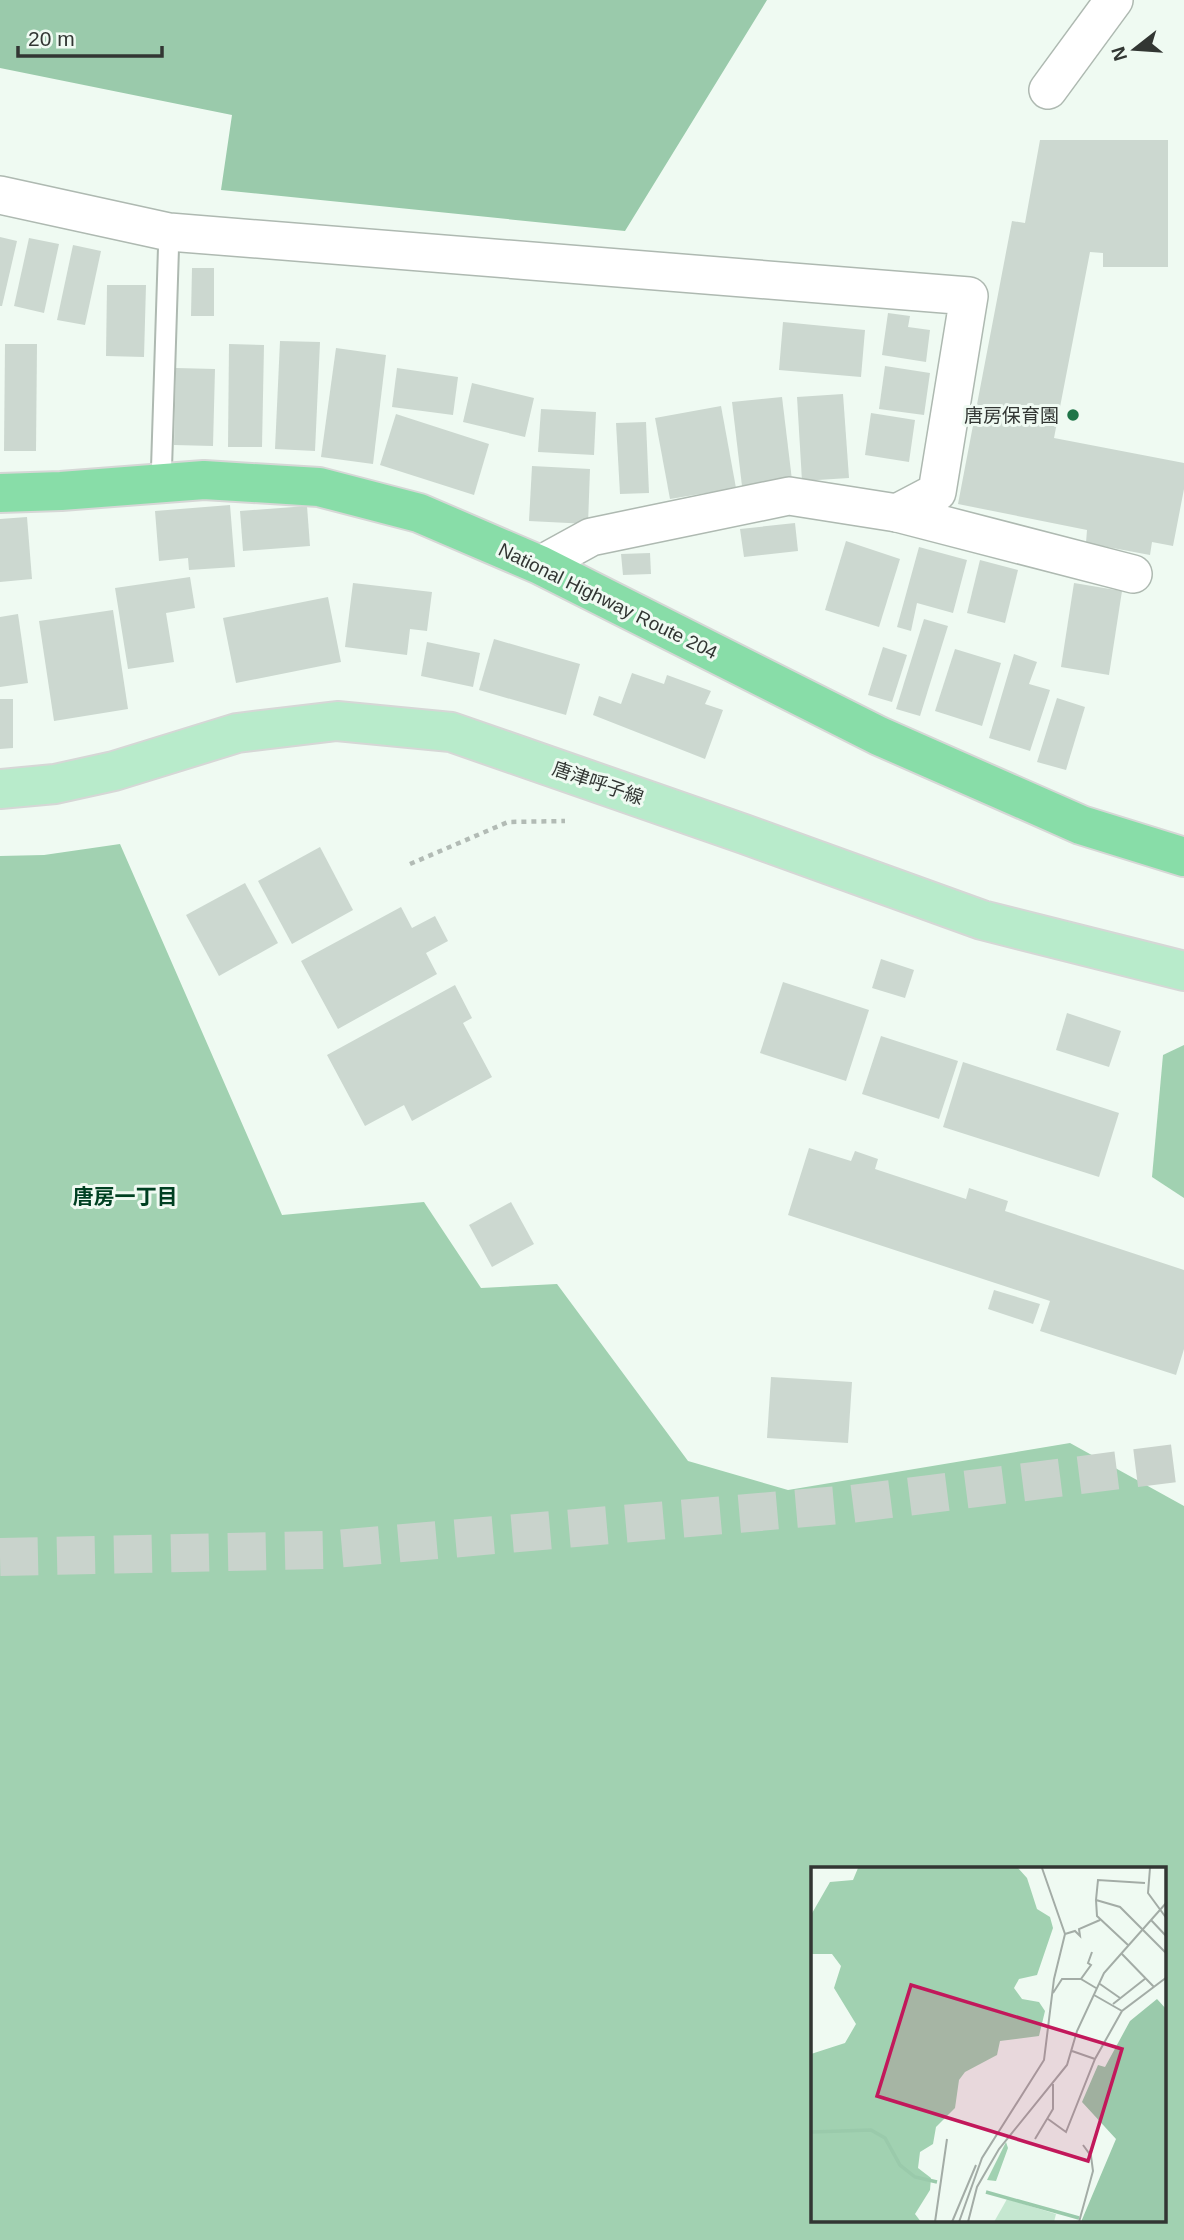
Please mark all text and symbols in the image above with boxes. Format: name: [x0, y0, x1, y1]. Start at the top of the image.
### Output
scale bar: [18, 14, 161, 58]
north arrow: [1100, 14, 1170, 84]
text: 20 m: [28, 27, 75, 50]
text: N: [1107, 44, 1131, 63]
place label: 唐房保育園: [964, 405, 1059, 426]
marker: 唐房保育園: [1065, 407, 1081, 423]
street label: National Highway Route 204: [495, 539, 721, 663]
street label: 唐津呼子線: [550, 758, 646, 808]
district label: 唐房一丁目: [73, 1185, 178, 1208]
inset map: [811, 1867, 1166, 2222]

